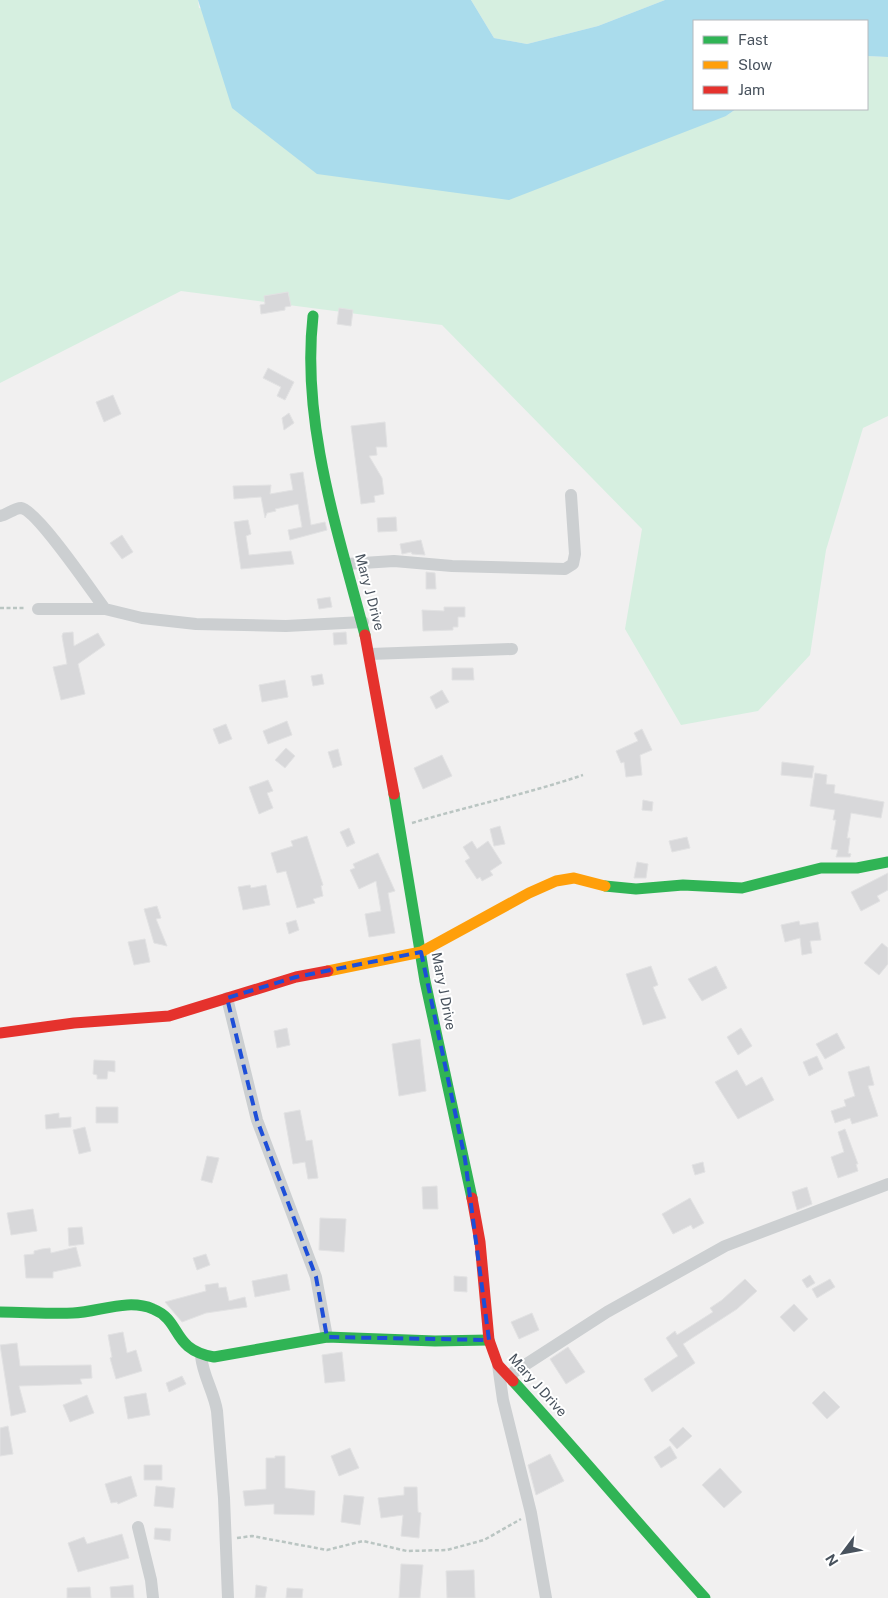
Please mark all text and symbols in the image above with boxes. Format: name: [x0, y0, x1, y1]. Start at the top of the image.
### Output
legend: [693, 20, 868, 110]
text: Fast: [738, 31, 768, 48]
text: Slow: [738, 56, 773, 73]
text: Jam: [738, 81, 765, 98]
street label: Mary J Drive: [352, 552, 388, 632]
street label: Mary J Drive: [429, 951, 459, 1031]
street label: Mary J Drive: [506, 1350, 570, 1420]
north arrow: [818, 1528, 868, 1578]
text: N: [822, 1551, 842, 1569]

